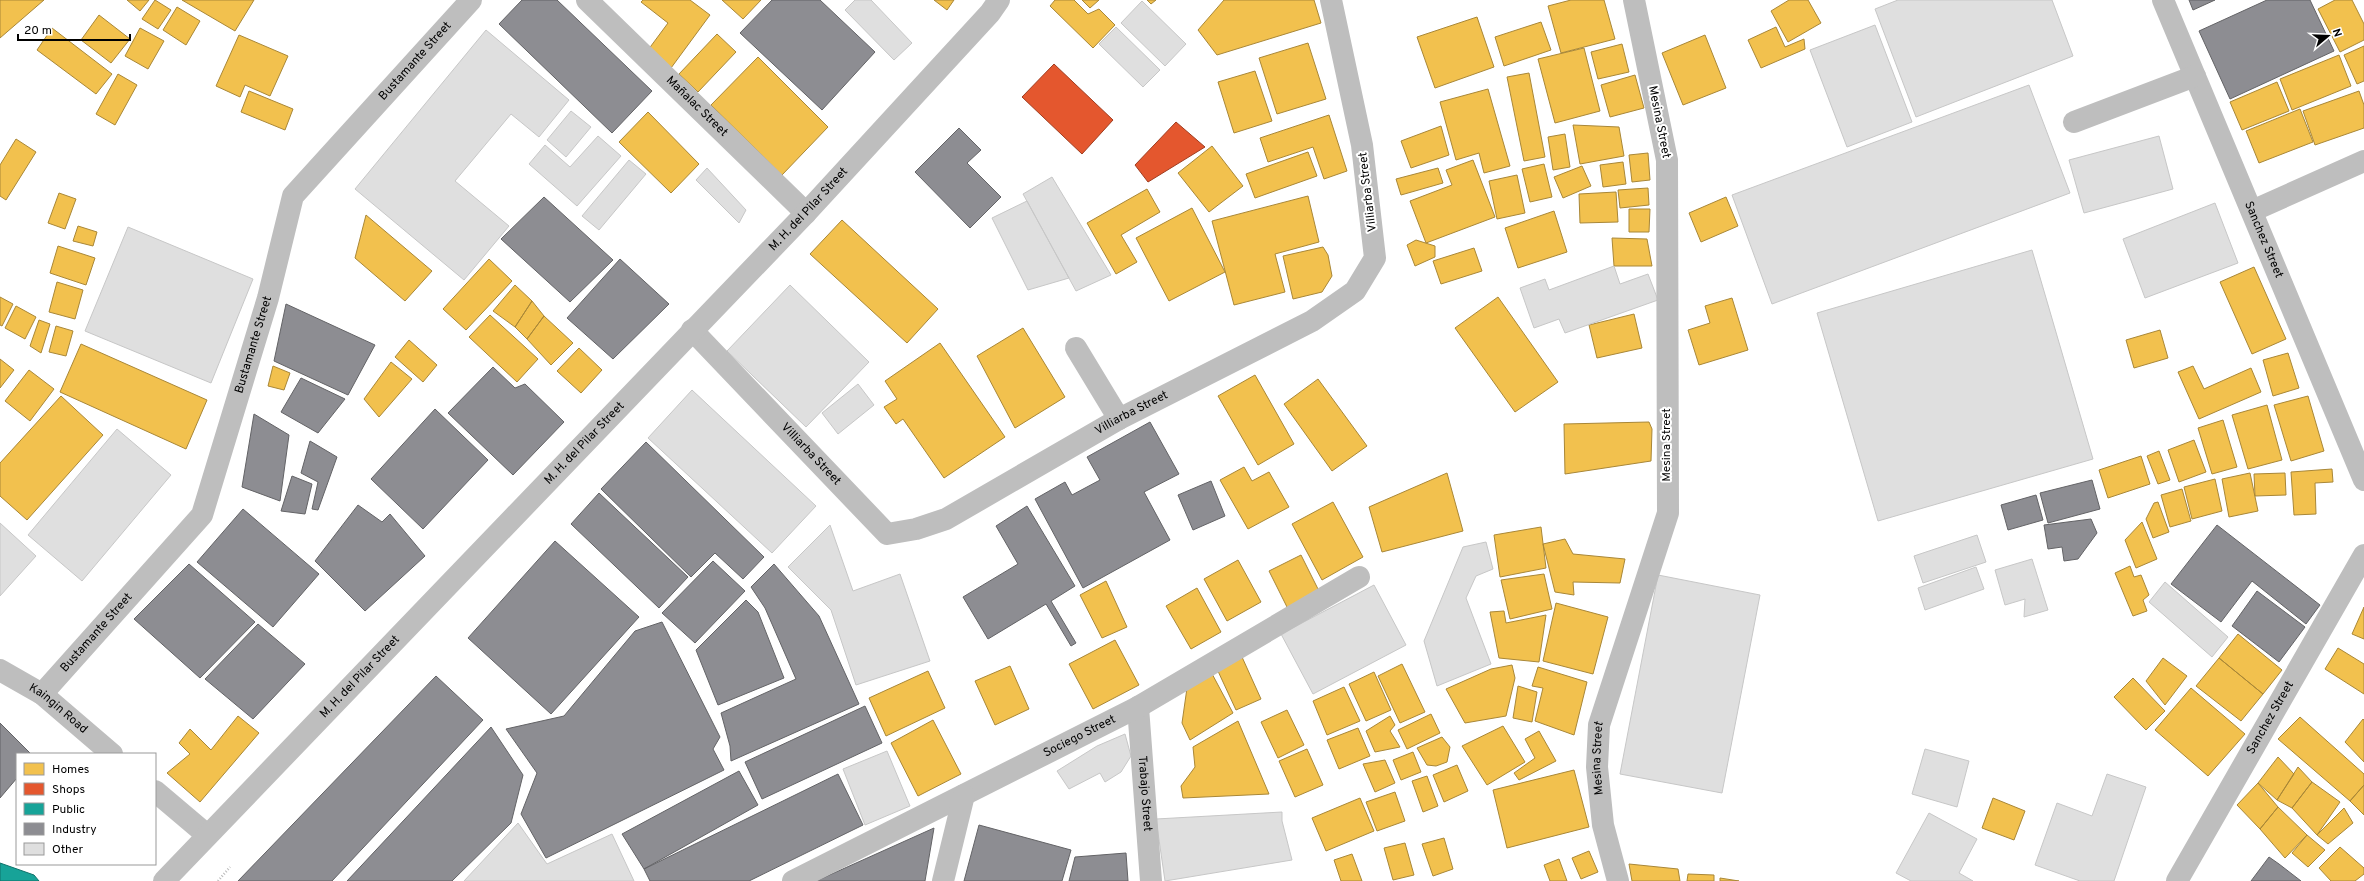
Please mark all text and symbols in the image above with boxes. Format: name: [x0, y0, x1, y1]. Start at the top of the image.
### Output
scale bar: [18, 16, 130, 42]
north arrow: [2308, 16, 2348, 56]
street label: Bustamante Street: [375, 18, 455, 104]
text: 20 m: [24, 23, 52, 39]
text: N: [2329, 27, 2344, 39]
street label: Mañalac Street: [662, 73, 731, 140]
street label: Mesina Street: [1644, 84, 1674, 160]
street label: Villiarba Street: [1355, 151, 1381, 233]
street label: M. H. del Pilar Street: [766, 164, 852, 255]
street label: Sanchez Street: [2240, 199, 2287, 281]
street label: Bustamante Street: [231, 294, 276, 395]
street label: Villiarba Street: [1092, 387, 1171, 439]
street label: M. H. del Pilar Street: [541, 399, 628, 488]
street label: Mesina Street: [1659, 408, 1675, 482]
street label: Villiarba Street: [777, 420, 844, 489]
street label: Bustamante Street: [57, 590, 136, 676]
street label: M. H. del Pilar Street: [317, 632, 404, 722]
street label: Sanchez Street: [2243, 678, 2298, 757]
street label: Kaingin Road: [26, 680, 91, 737]
street label: Sociego Street: [1041, 712, 1118, 761]
street label: Mesina Street: [1589, 719, 1608, 796]
legend: [16, 753, 156, 865]
street label: Trabajo Street: [1134, 755, 1155, 832]
text: Homes: [52, 762, 89, 778]
text: Shops: [52, 782, 85, 798]
text: Public: [52, 802, 85, 818]
text: Industry: [52, 822, 97, 838]
text: Other: [52, 842, 84, 858]

